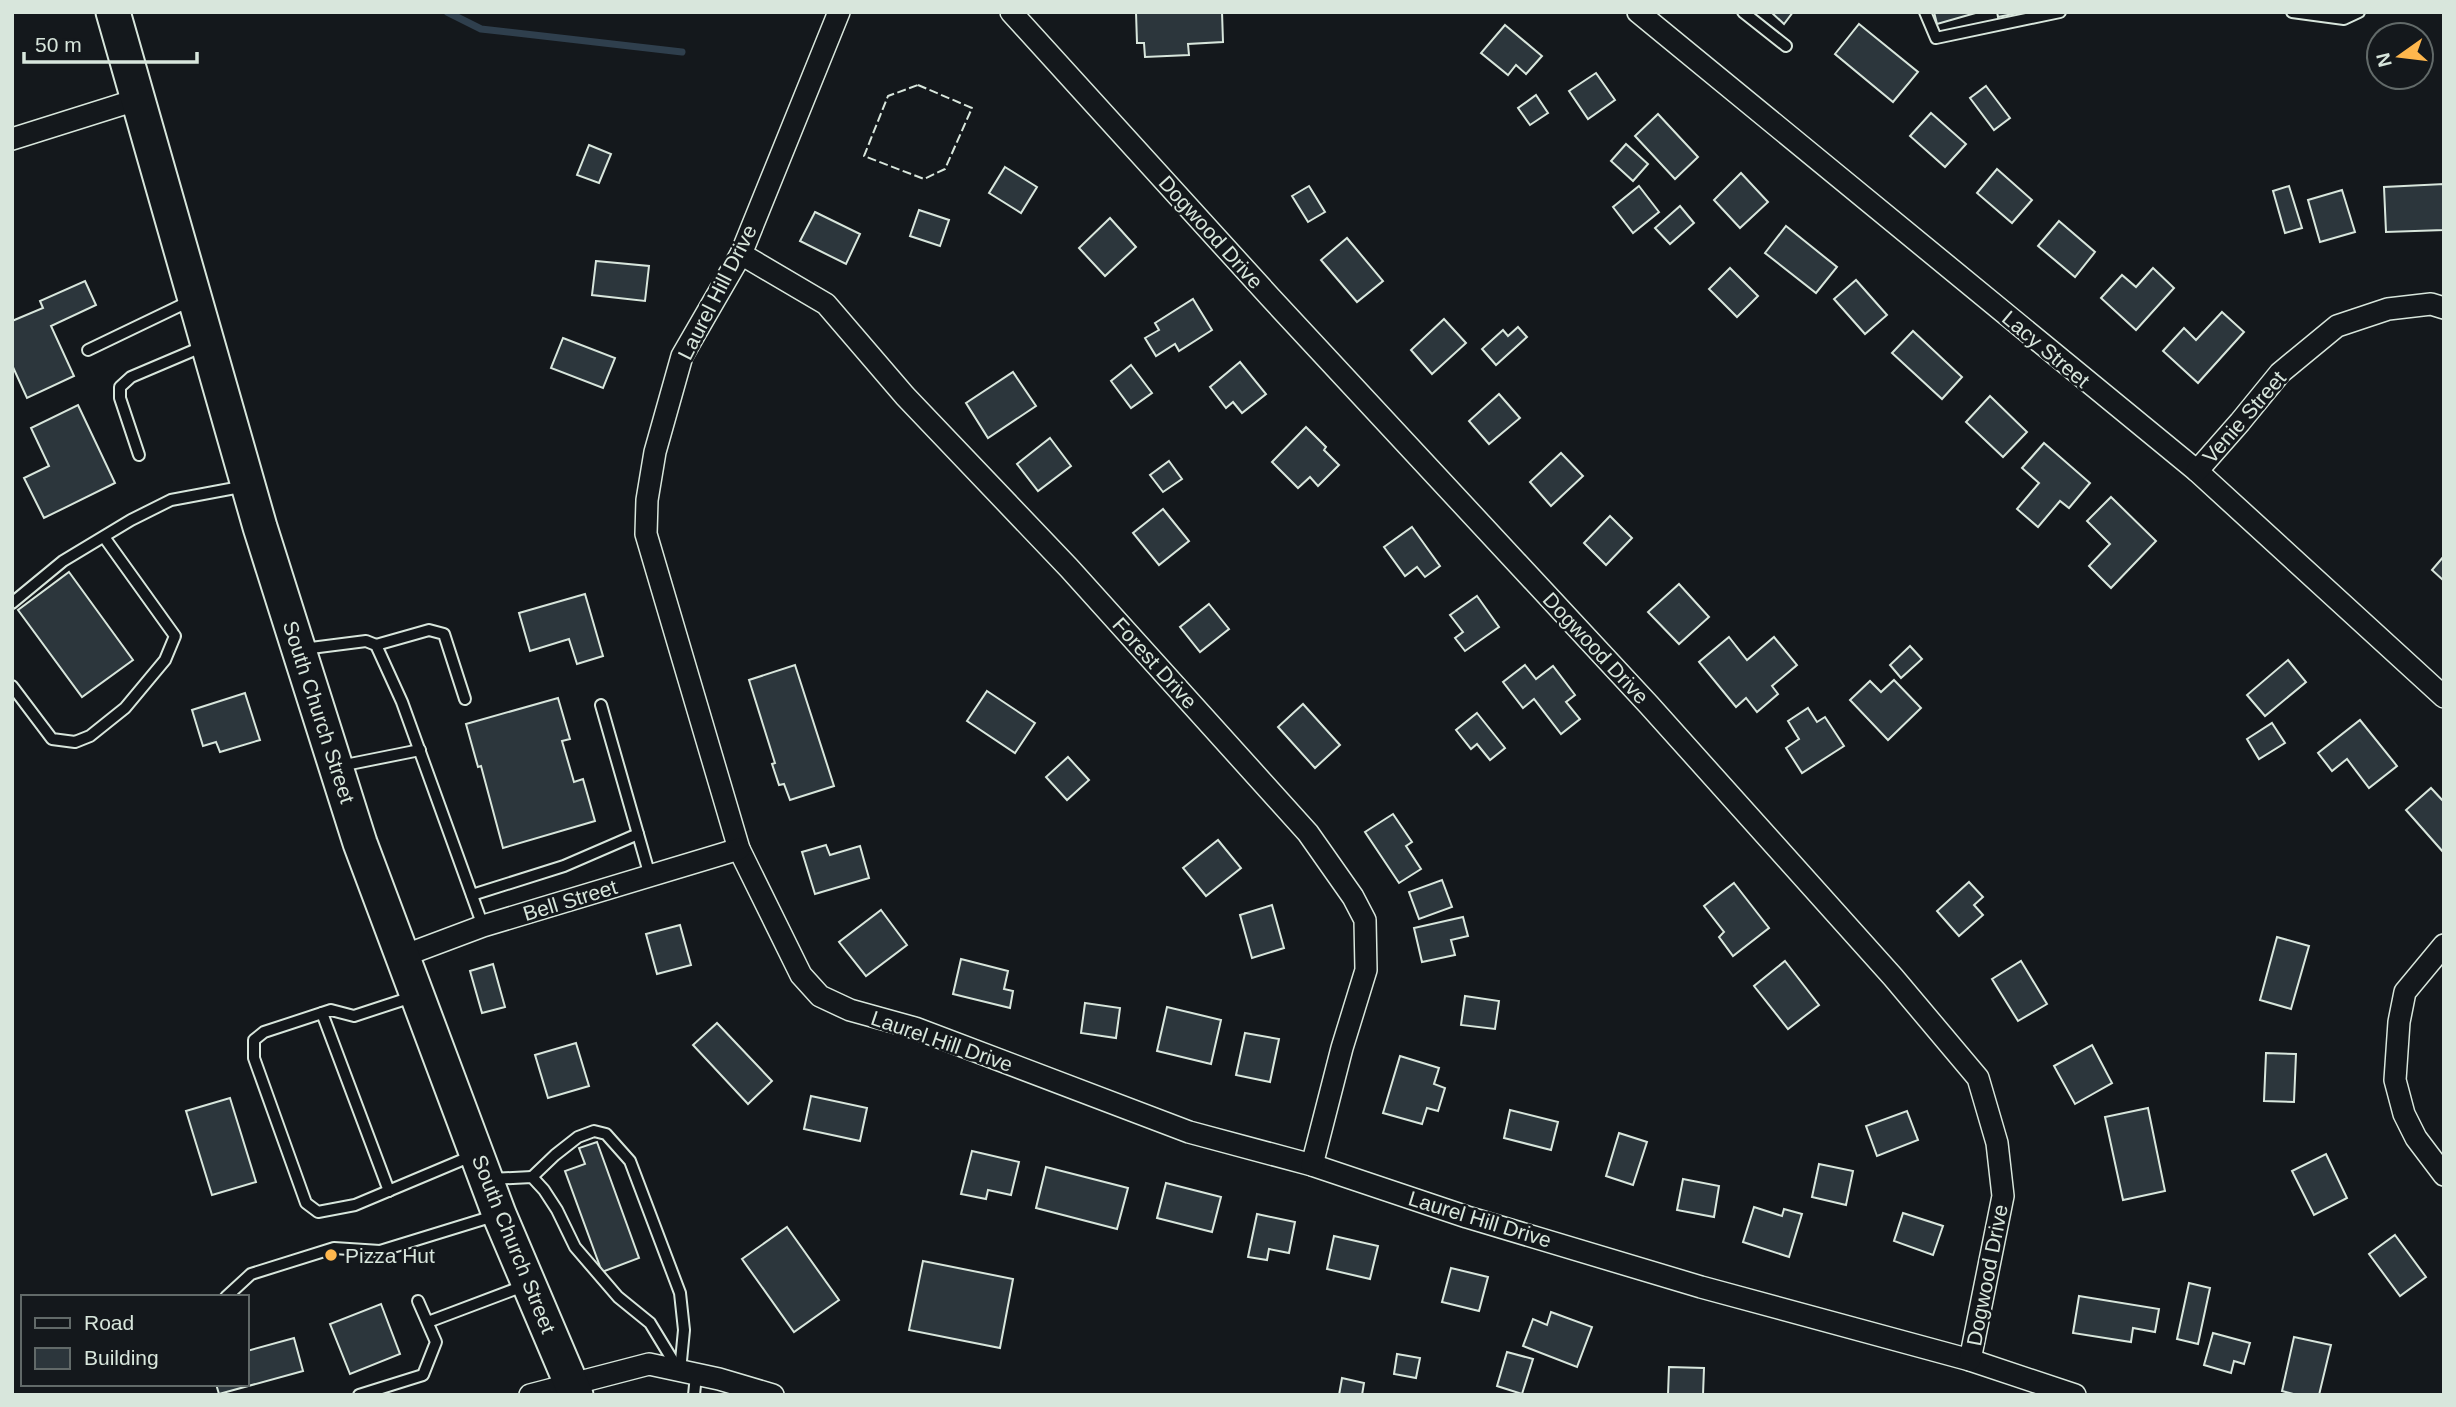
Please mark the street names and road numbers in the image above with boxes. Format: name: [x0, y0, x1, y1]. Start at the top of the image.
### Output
street label: Dogwood Drive: [1154, 171, 1268, 293]
street label: Laurel Hill Drive: [673, 221, 761, 363]
street label: Lacy Street: [1998, 306, 2094, 392]
street label: Venie Street: [2198, 366, 2290, 468]
street label: Dogwood Drive: [1539, 588, 1653, 708]
street label: Forest Drive: [1108, 613, 1202, 713]
street label: South Church Street: [279, 618, 359, 806]
street label: Bell Street: [520, 875, 620, 925]
street label: Laurel Hill Drive: [868, 1006, 1016, 1076]
street label: South Church Street: [468, 1151, 560, 1337]
street label: Laurel Hill Drive: [1406, 1186, 1554, 1252]
street label: Dogwood Drive: [1962, 1202, 2012, 1348]

